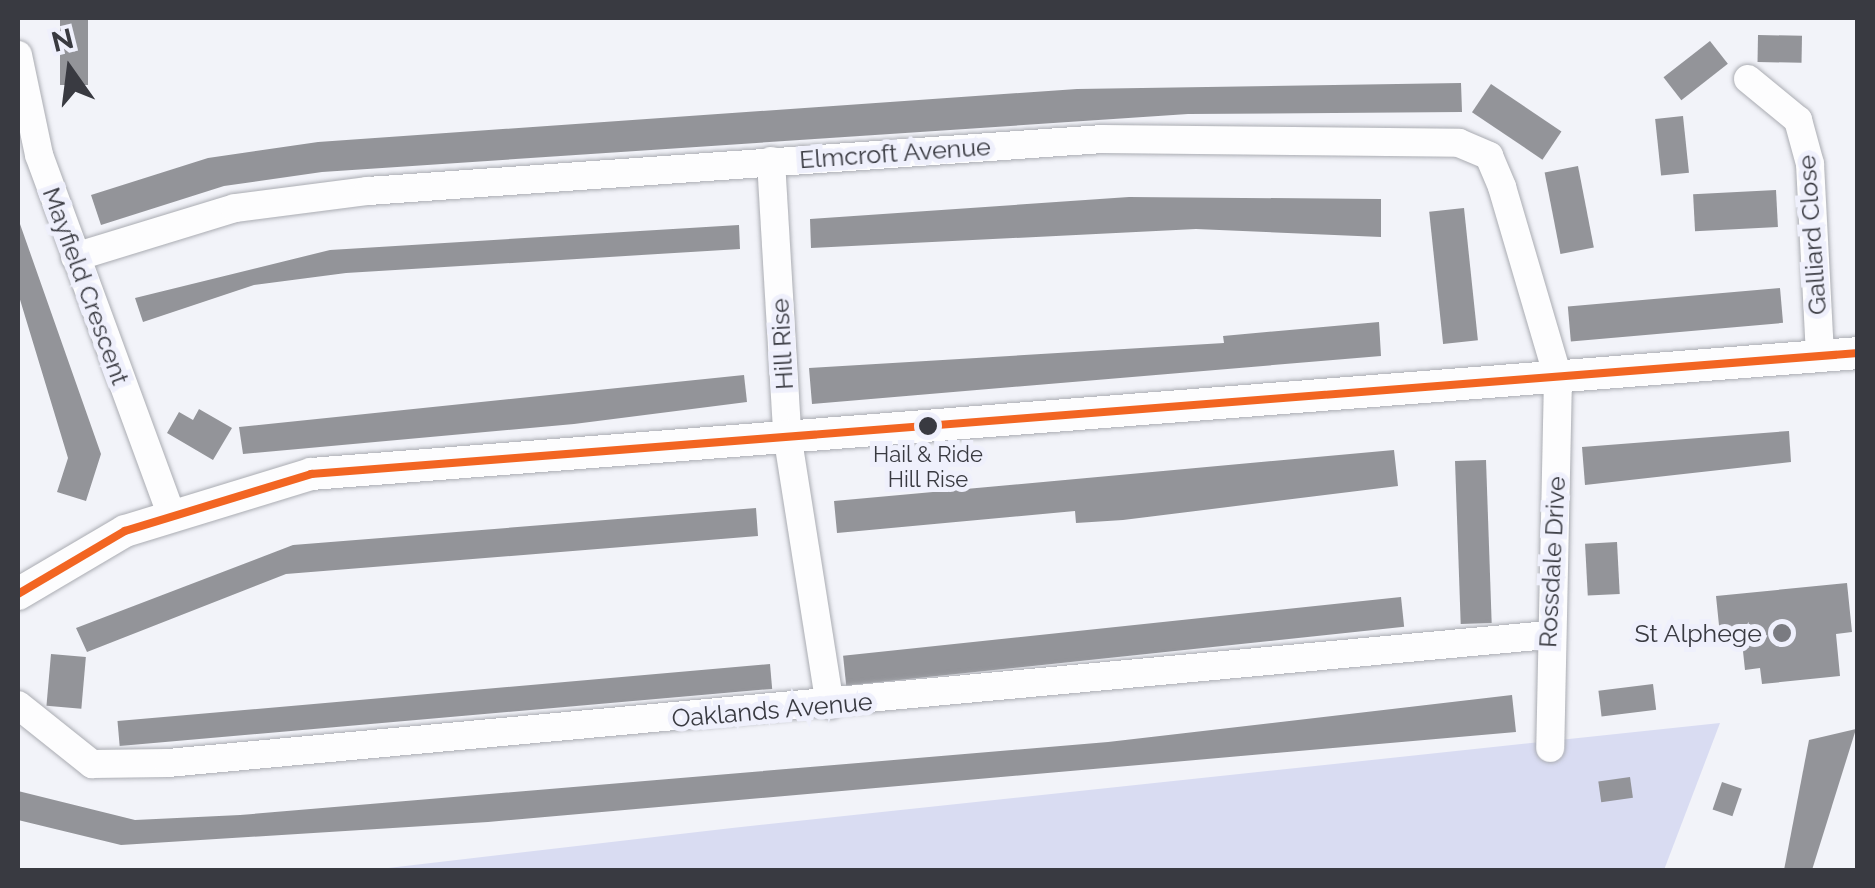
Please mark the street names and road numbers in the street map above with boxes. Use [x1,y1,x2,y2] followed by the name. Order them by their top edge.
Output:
[798,131,992,175] street label: Elmcroft Avenue
[1791,154,1833,316] street label: Galliard Close
[36,183,136,389] street label: Mayfield Crescent
[765,297,799,391] street label: Hill Rise
[1533,476,1571,648] street label: Rossdale Drive
[670,686,874,734] street label: Oaklands Avenue

